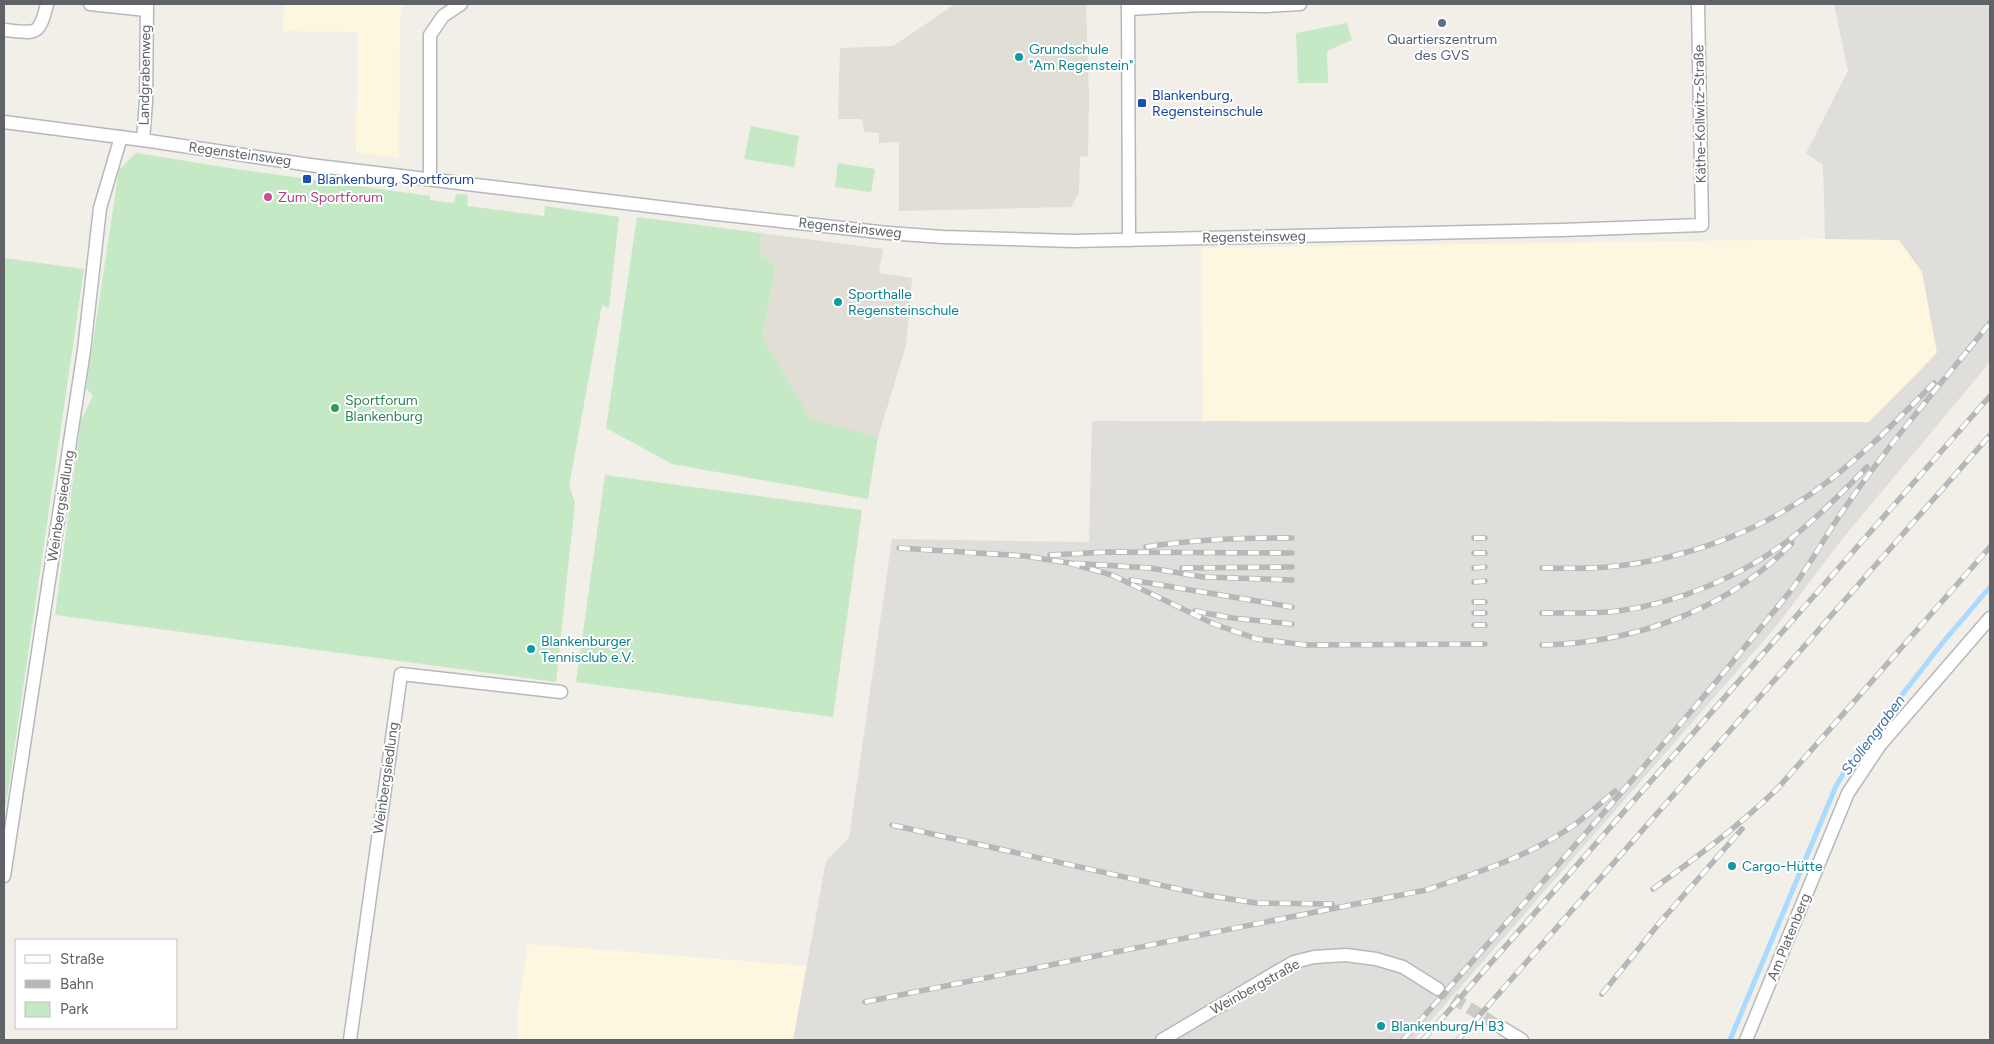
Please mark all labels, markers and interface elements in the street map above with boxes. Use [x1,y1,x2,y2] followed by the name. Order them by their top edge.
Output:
[1436,17,1448,29] marker: Quartierszentrum des GVS
[136,24,154,126] street label: Landgrabenweg
[1387,31,1497,64] place label: Quartierszentrum des GVS
[1029,41,1133,74] place label: Grundschule "Am Regenstein"
[1690,44,1710,183] street label: Käthe-Kollwitz-Straße
[1013,51,1025,63] marker: Grundschule "Am Regenstein"
[1152,87,1263,120] place label: Blankenburg, Regensteinschule
[1136,97,1148,109] marker: Blankenburg, Regensteinschule
[187,138,293,170] street label: Regensteinsweg
[317,171,474,188] place label: Blankenburg, Sportforum
[301,173,313,185] marker: Blankenburg, Sportforum
[278,189,383,206] place label: Zum Sportforum
[262,191,274,203] marker: Zum Sportforum
[798,214,902,242] street label: Regensteinsweg
[1202,228,1306,246] street label: Regensteinsweg
[848,286,959,319] place label: Sporthalle Regensteinschule
[832,296,844,308] marker: Sporthalle Regensteinschule
[345,392,423,425] place label: Sportforum Blankenburg
[329,402,341,414] marker: Sportforum Blankenburg
[44,449,78,563] street label: Weinbergsiedlung
[541,633,634,666] place label: Blankenburger Tennisclub e.V.
[525,643,537,655] marker: Blankenburger Tennisclub e.V.
[1837,692,1909,778] water label: Stollengraben
[370,721,402,835] street label: Weinbergsiedlung
[1742,858,1823,875] place label: Cargo-Hütte
[1726,860,1738,872] marker: Cargo-Hütte
[1764,891,1814,983] street label: Am Platenberg
[15,939,178,1029] legend
[60,950,104,968] text: Straße
[1207,955,1303,1019] street label: Weinbergstraße
[60,975,94,993] text: Bahn
[60,1000,89,1018] text: Park
[1391,1018,1504,1035] place label: Blankenburg/H B3
[1375,1020,1387,1032] marker: Blankenburg/H B3

